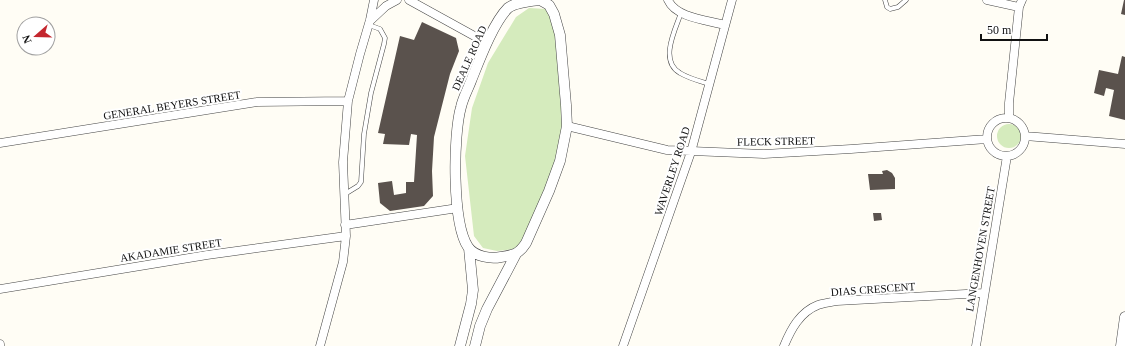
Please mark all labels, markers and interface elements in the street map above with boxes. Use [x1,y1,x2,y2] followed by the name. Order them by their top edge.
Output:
[16,16,56,56] north arrow
[981,16,1047,42] scale bar
[987,23,1012,37] text: 50 m
[449,24,489,92] street label: DEALE ROAD
[20,34,34,45] text: N
[102,88,242,122] street label: GENERAL BEYERS STREET
[652,125,692,217] street label: WAVERLEY ROAD
[737,134,815,148] street label: FLECK STREET
[963,185,997,312] street label: LANGENHOVEN STREET
[119,236,223,264] street label: AKADAMIE STREET
[830,280,916,298] street label: DIAS CRESCENT

